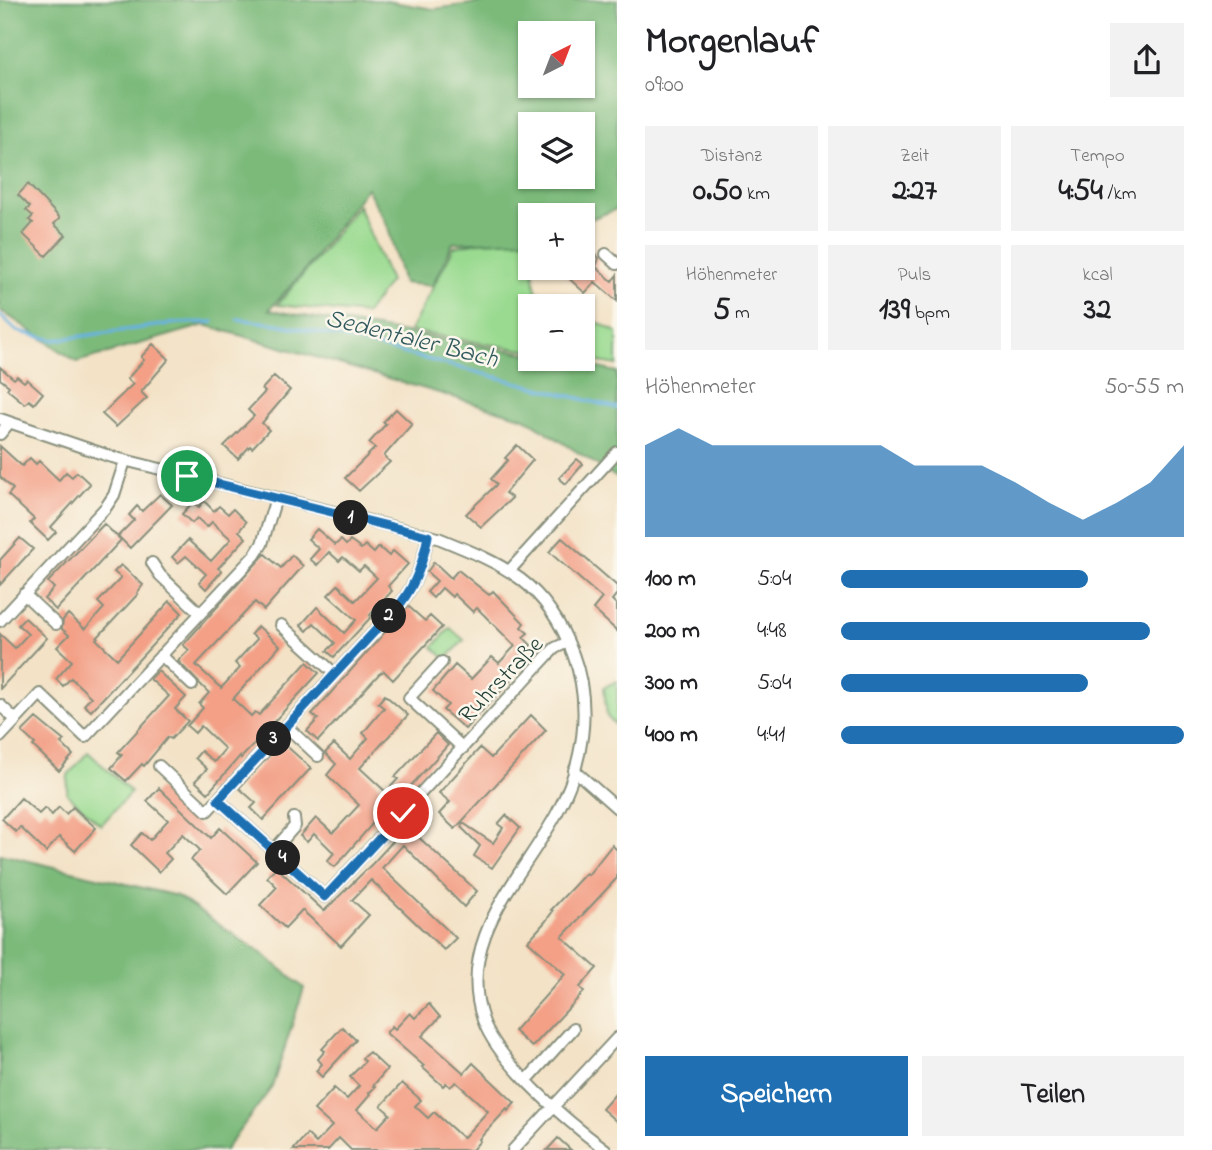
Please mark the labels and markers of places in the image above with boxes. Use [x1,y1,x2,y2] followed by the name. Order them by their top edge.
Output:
[157,446,217,506] pin
[334,500,368,536] pin: 1
[372,598,406,634] pin: 2
[256,722,292,756] pin: 3
[373,783,433,843] pin
[266,840,300,876] pin: 4

